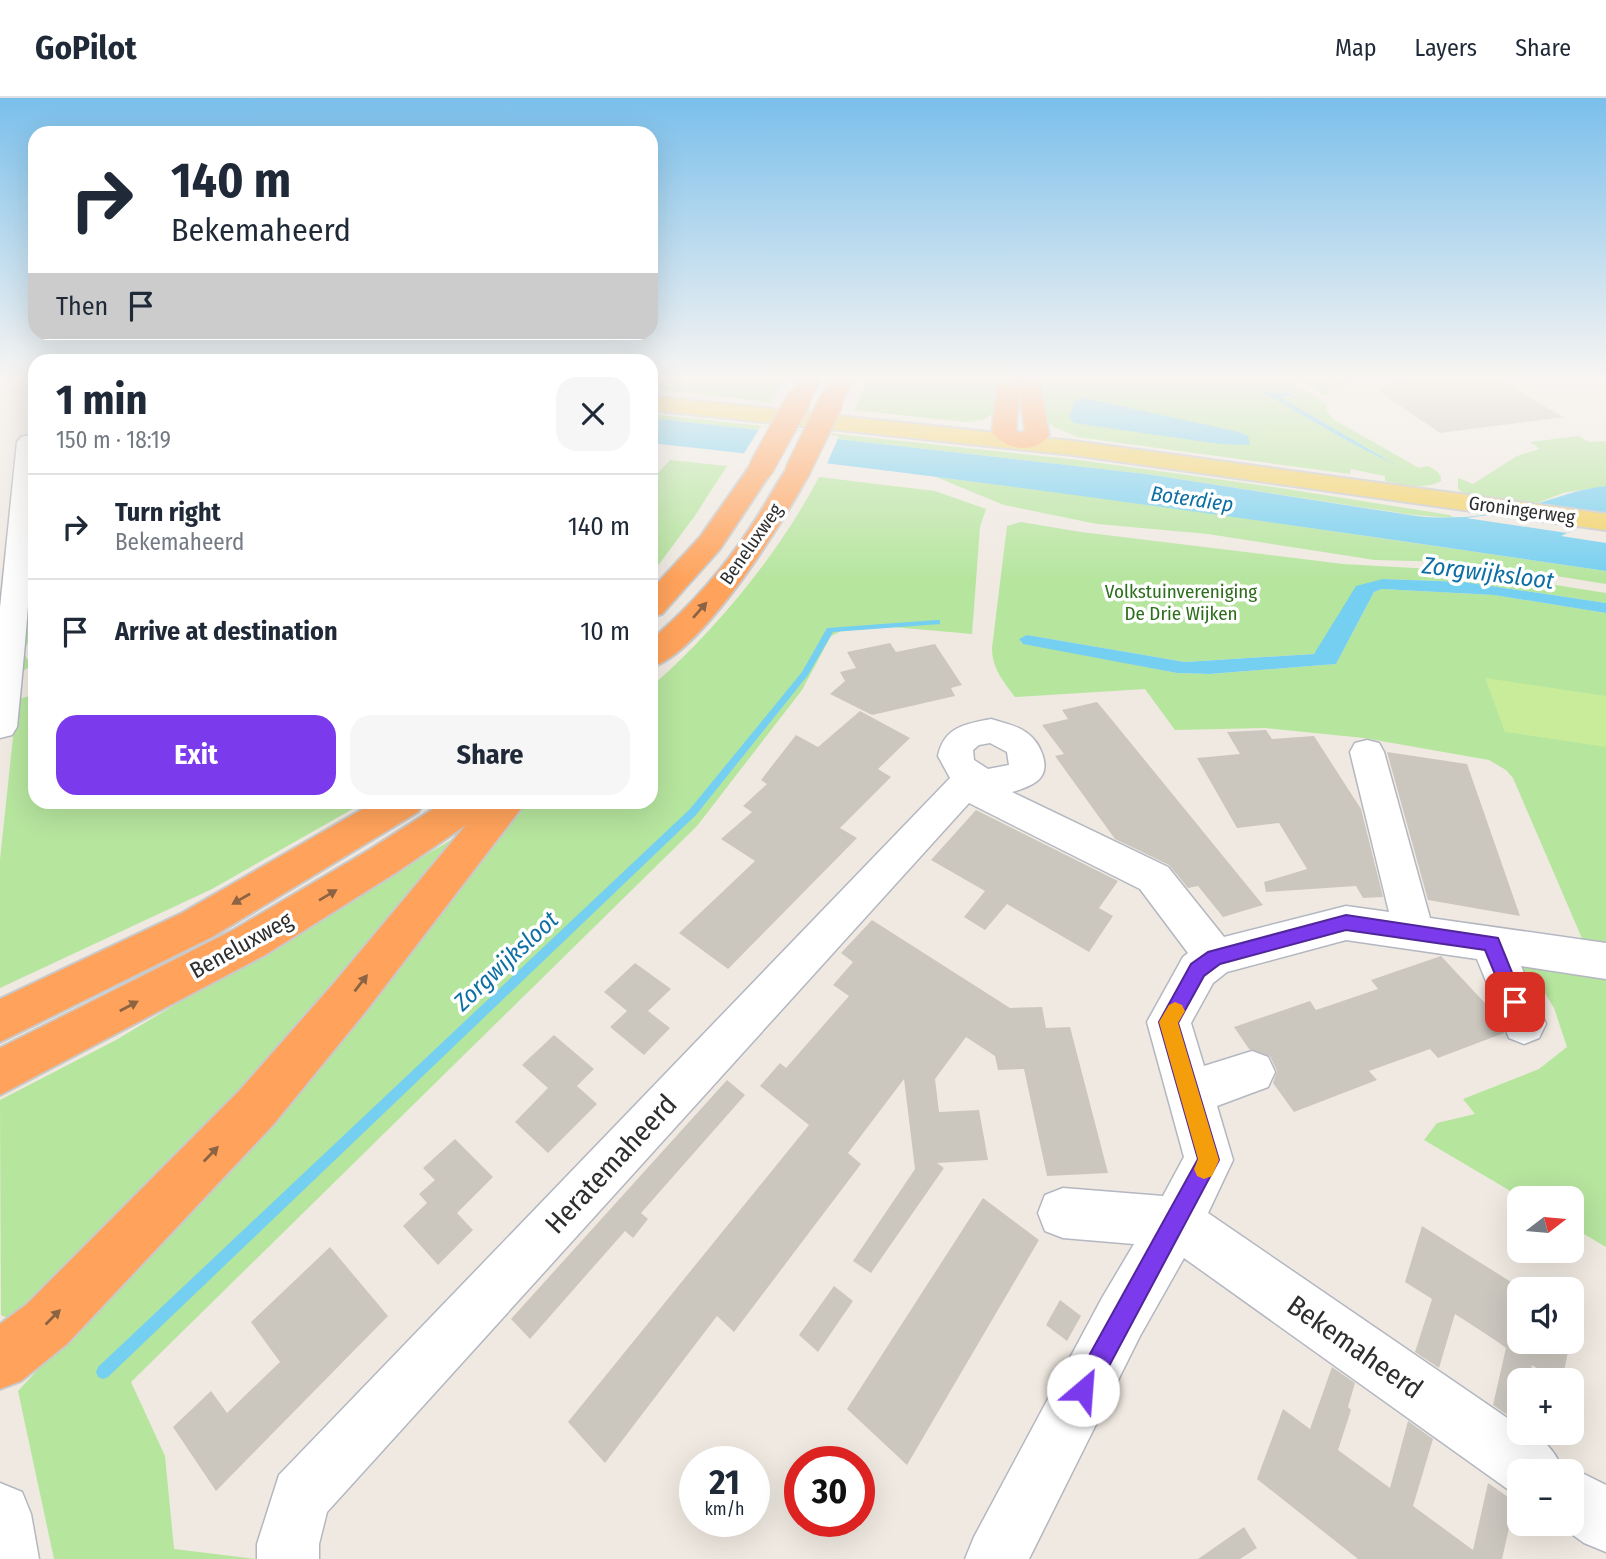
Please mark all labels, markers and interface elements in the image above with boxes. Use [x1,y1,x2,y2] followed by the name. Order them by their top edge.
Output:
[35,28,137,68] text: GoPilot
[1335,34,1377,62] text: Map
[1415,34,1477,62] text: Layers
[1515,34,1571,62] text: Share
[171,151,291,210] text: 140 m
[56,154,147,245] icon: right
[171,211,351,249] text: Bekemaheerd
[122,287,160,325] icon: arrive
[56,291,108,322] text: Then
[56,375,147,425] text: 1 min
[556,377,630,451] button: close
[56,426,171,454] text: 150 m · 18:19
[1149,480,1235,518] water label: Boterdiep
[1467,491,1577,529] street label: Groningerweg
[115,497,221,528] text: Turn right
[715,499,787,589] street label: Beneluxweg
[56,508,94,546] icon: right
[568,511,630,542] text: 140 m
[115,528,244,556] text: Bekemaheerd
[1420,551,1556,595] water label: Zorgwijksloot
[1105,580,1257,625] park label: Volkstuinvereniging De Drie Wijken
[692,602,707,619] one-way arrow
[56,613,94,651] icon: arrive
[115,616,338,647] text: Arrive at destination
[580,616,630,647] text: 10 m
[56,715,336,795] button: Exit
[350,715,630,795] button: Share
[318,889,337,901] one-way arrow
[232,893,251,905] one-way arrow
[185,905,297,985] street label: Beneluxweg
[447,906,564,1017] water label: Zorgwijksloot
[1485,972,1545,1032] pin
[353,974,368,991] one-way arrow
[1496,983,1534,1021] icon: arrive
[119,1000,139,1011] one-way arrow
[538,1088,684,1240] street label: Heratemaheerd
[203,1146,219,1163] one-way arrow
[1507,1186,1584,1264] north arrow
[1507,1186,1584,1536] map controls
[1507,1277,1584,1354] button: sound
[1281,1288,1429,1406] street label: Bekemaheerd
[45,1309,62,1326] one-way arrow
[1046,1353,1120,1427] position arrow
[1507,1368,1584,1445] button: +
[784,1446,875,1537] speed limit sign: 30
[1507,1459,1584,1536] button: −
[709,1461,740,1503] text: 21
[704,1498,745,1520] text: km/h

